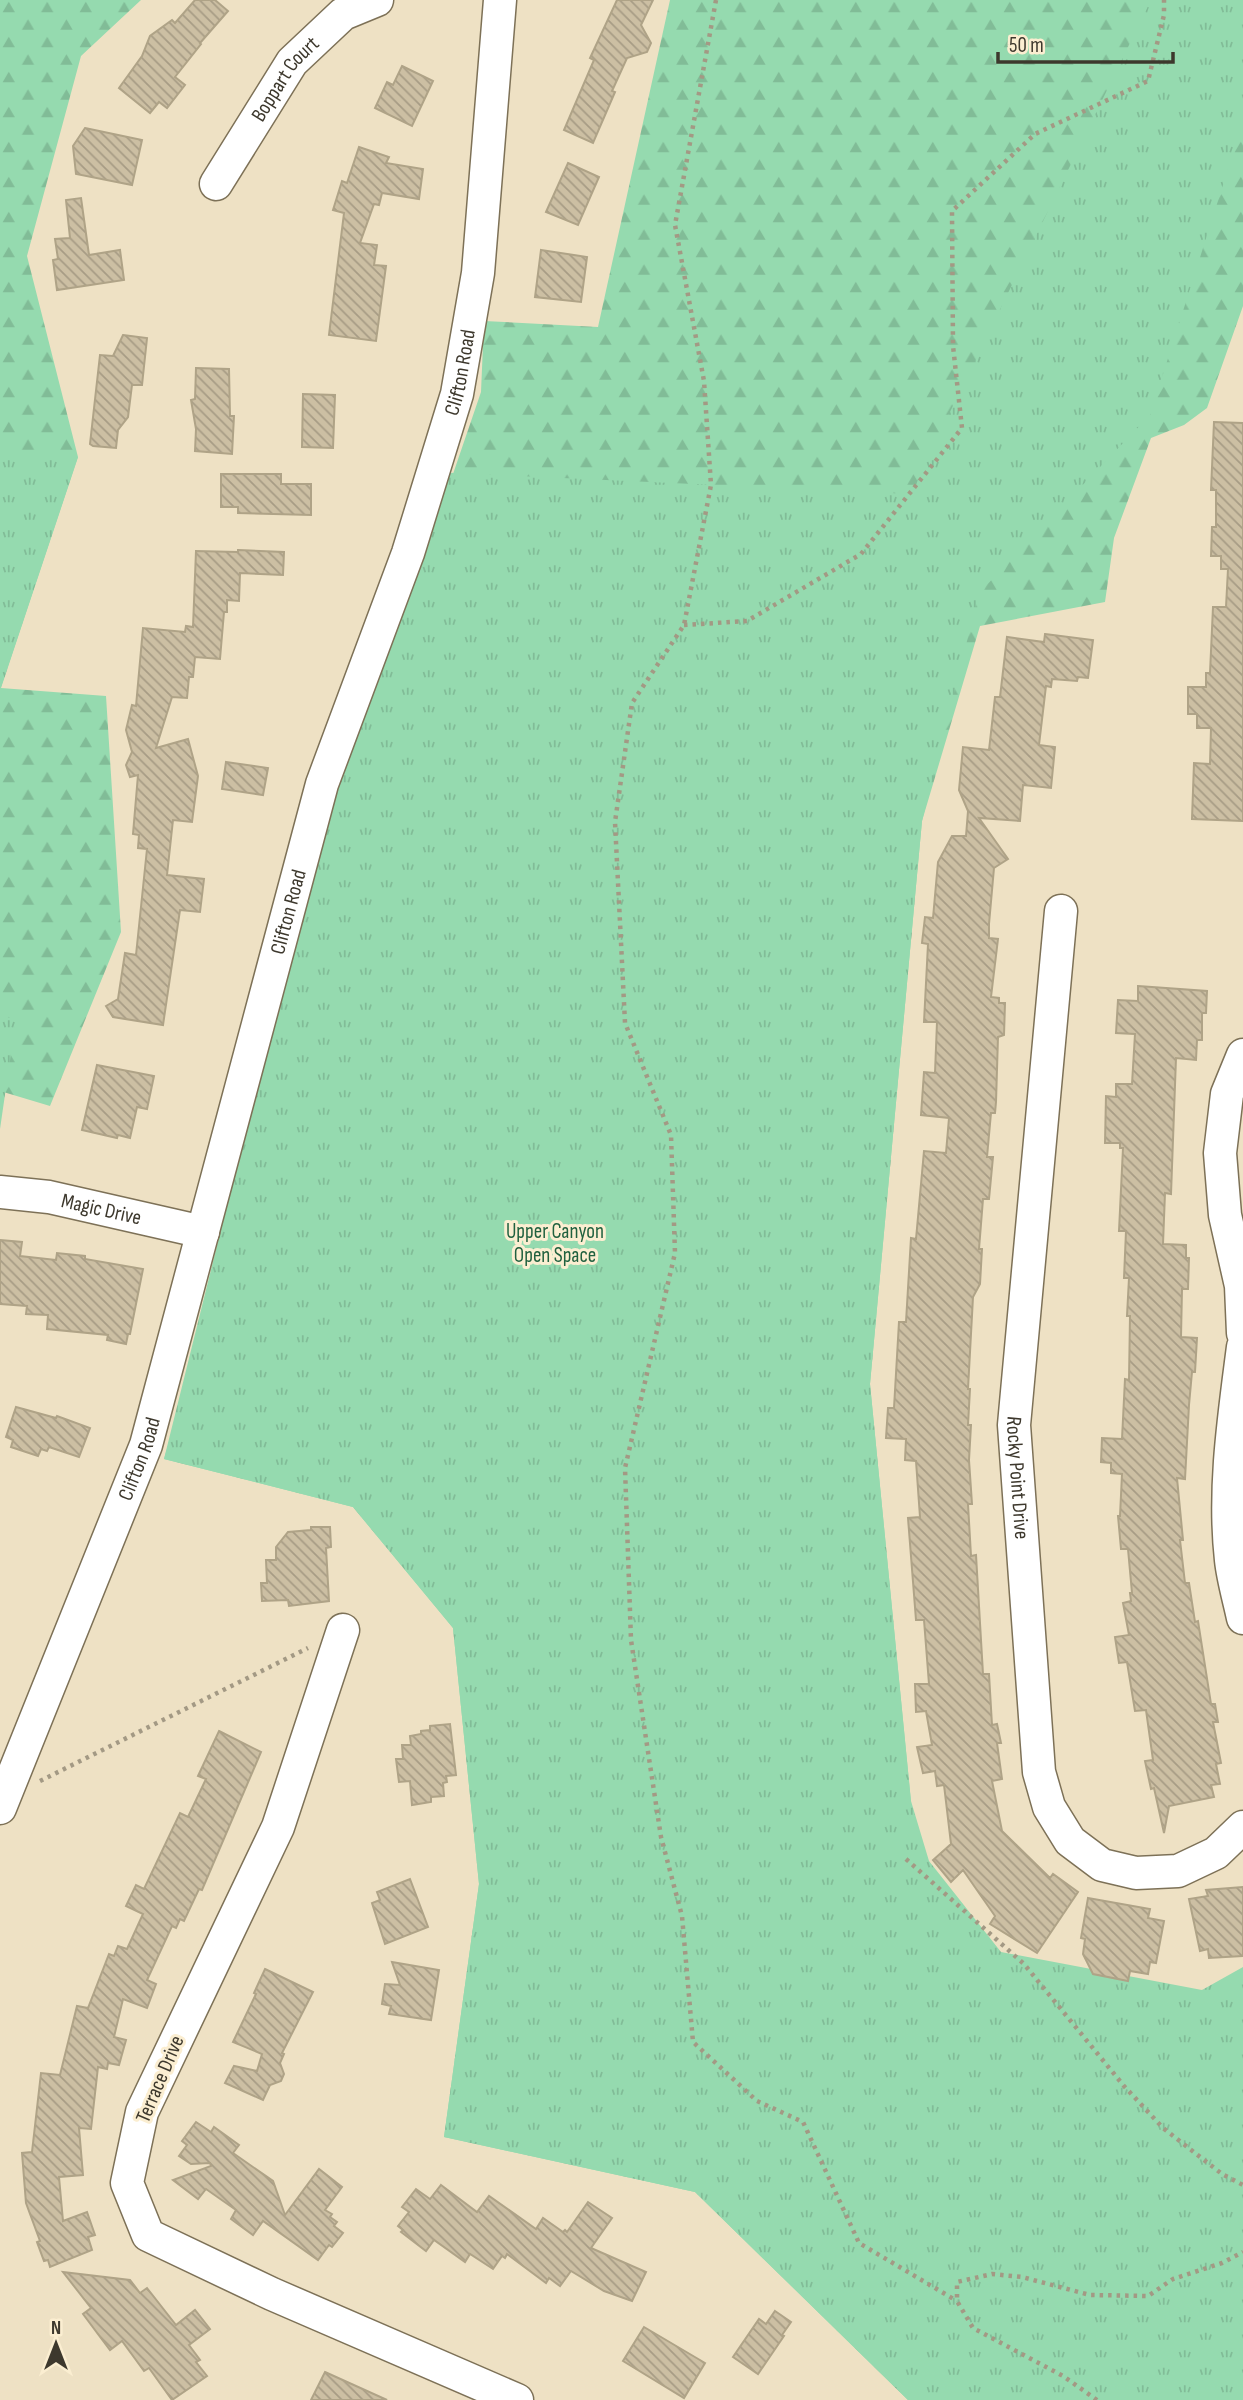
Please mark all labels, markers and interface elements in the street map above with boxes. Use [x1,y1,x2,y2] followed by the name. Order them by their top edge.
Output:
[998,21,1173,65] scale bar
[246,31,324,126] street label: Boppart Court
[1009,33,1044,58] text: 50 m
[439,328,480,418] street label: Clifton Road
[265,867,311,957] street label: Clifton Road
[59,1188,144,1230] street label: Magic Drive
[506,1219,604,1268] park label: Upper Canyon Open Space
[113,1415,165,1504] street label: Clifton Road
[1001,1415,1035,1540] street label: Rocky Point Drive
[130,2032,190,2126] street label: Terrace Drive
[21,2309,91,2379] north arrow
[51,2317,61,2340] text: N

